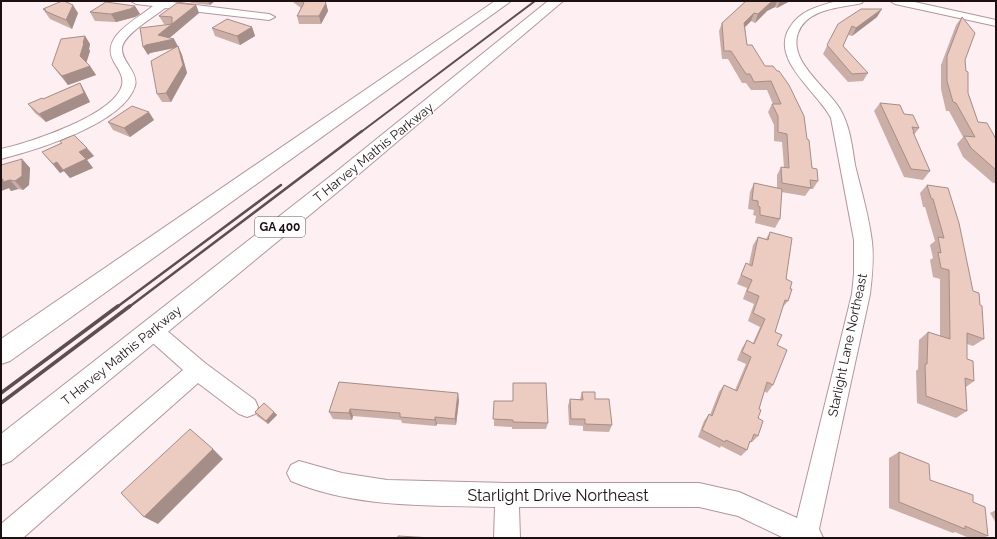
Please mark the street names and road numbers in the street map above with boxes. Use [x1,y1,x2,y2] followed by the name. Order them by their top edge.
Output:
[310,99,436,205] street label: T Harvey Mathis Parkway
[255,217,305,237] road number: GA 400
[825,271,870,418] street label: Starlight Lane Northeast
[58,302,184,408] street label: T Harvey Mathis Parkway
[467,486,649,505] street label: Starlight Drive Northeast

